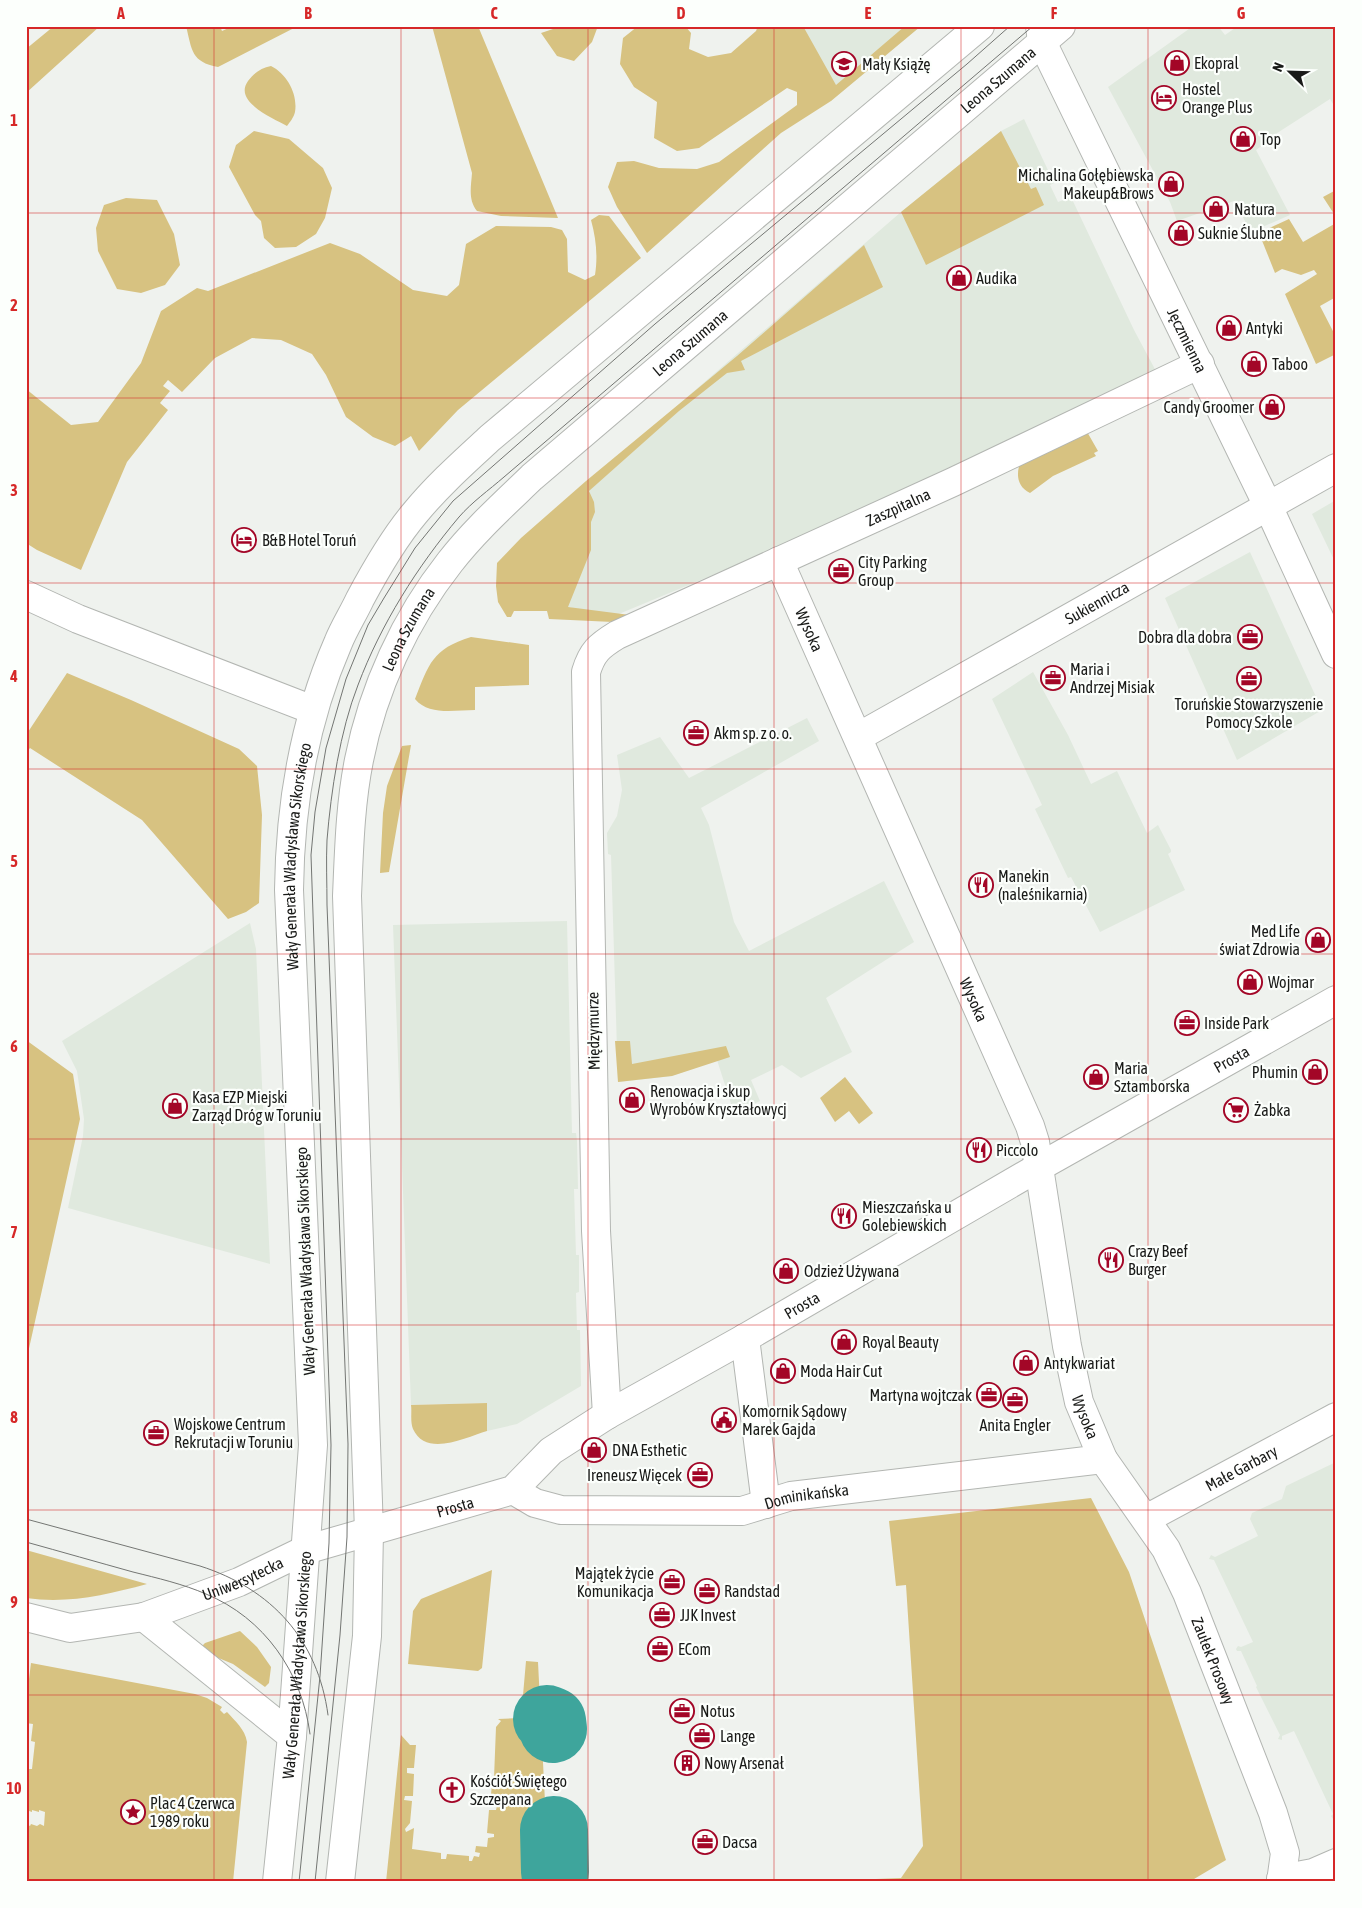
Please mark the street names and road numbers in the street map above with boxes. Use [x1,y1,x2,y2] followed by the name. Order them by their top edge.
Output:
[957,43,1039,117] street label: Leona Szumana
[1164,305,1211,376] street label: Jęczmienna
[649,306,731,379] street label: Leona Szumana
[863,485,933,530] street label: Zaszpitalna
[1062,578,1132,628] street label: Sukiennicza
[378,584,438,674] street label: Leona Szumana
[792,605,827,654] street label: Wysoka
[280,741,314,971] street label: Wały Generała Władysława Sikorskiego
[956,975,991,1024] street label: Wysoka
[583,992,604,1070] street label: Międzymurze
[1210,1042,1252,1076] street label: Prosta
[292,1147,319,1375] street label: Wały Generała Władysława Sikorskiego
[781,1288,823,1322] street label: Prosta
[1069,1394,1102,1442] street label: Wysoka
[1202,1441,1281,1494] street label: Małe Garbary
[762,1480,850,1513] street label: Dominikańska
[434,1493,476,1521] street label: Prosta
[279,1550,315,1780] street label: Wały Generała Władysława Sikorskiego
[200,1553,286,1604] street label: Uniwersytecka
[1188,1615,1239,1708] street label: Zaułek Prosowy

